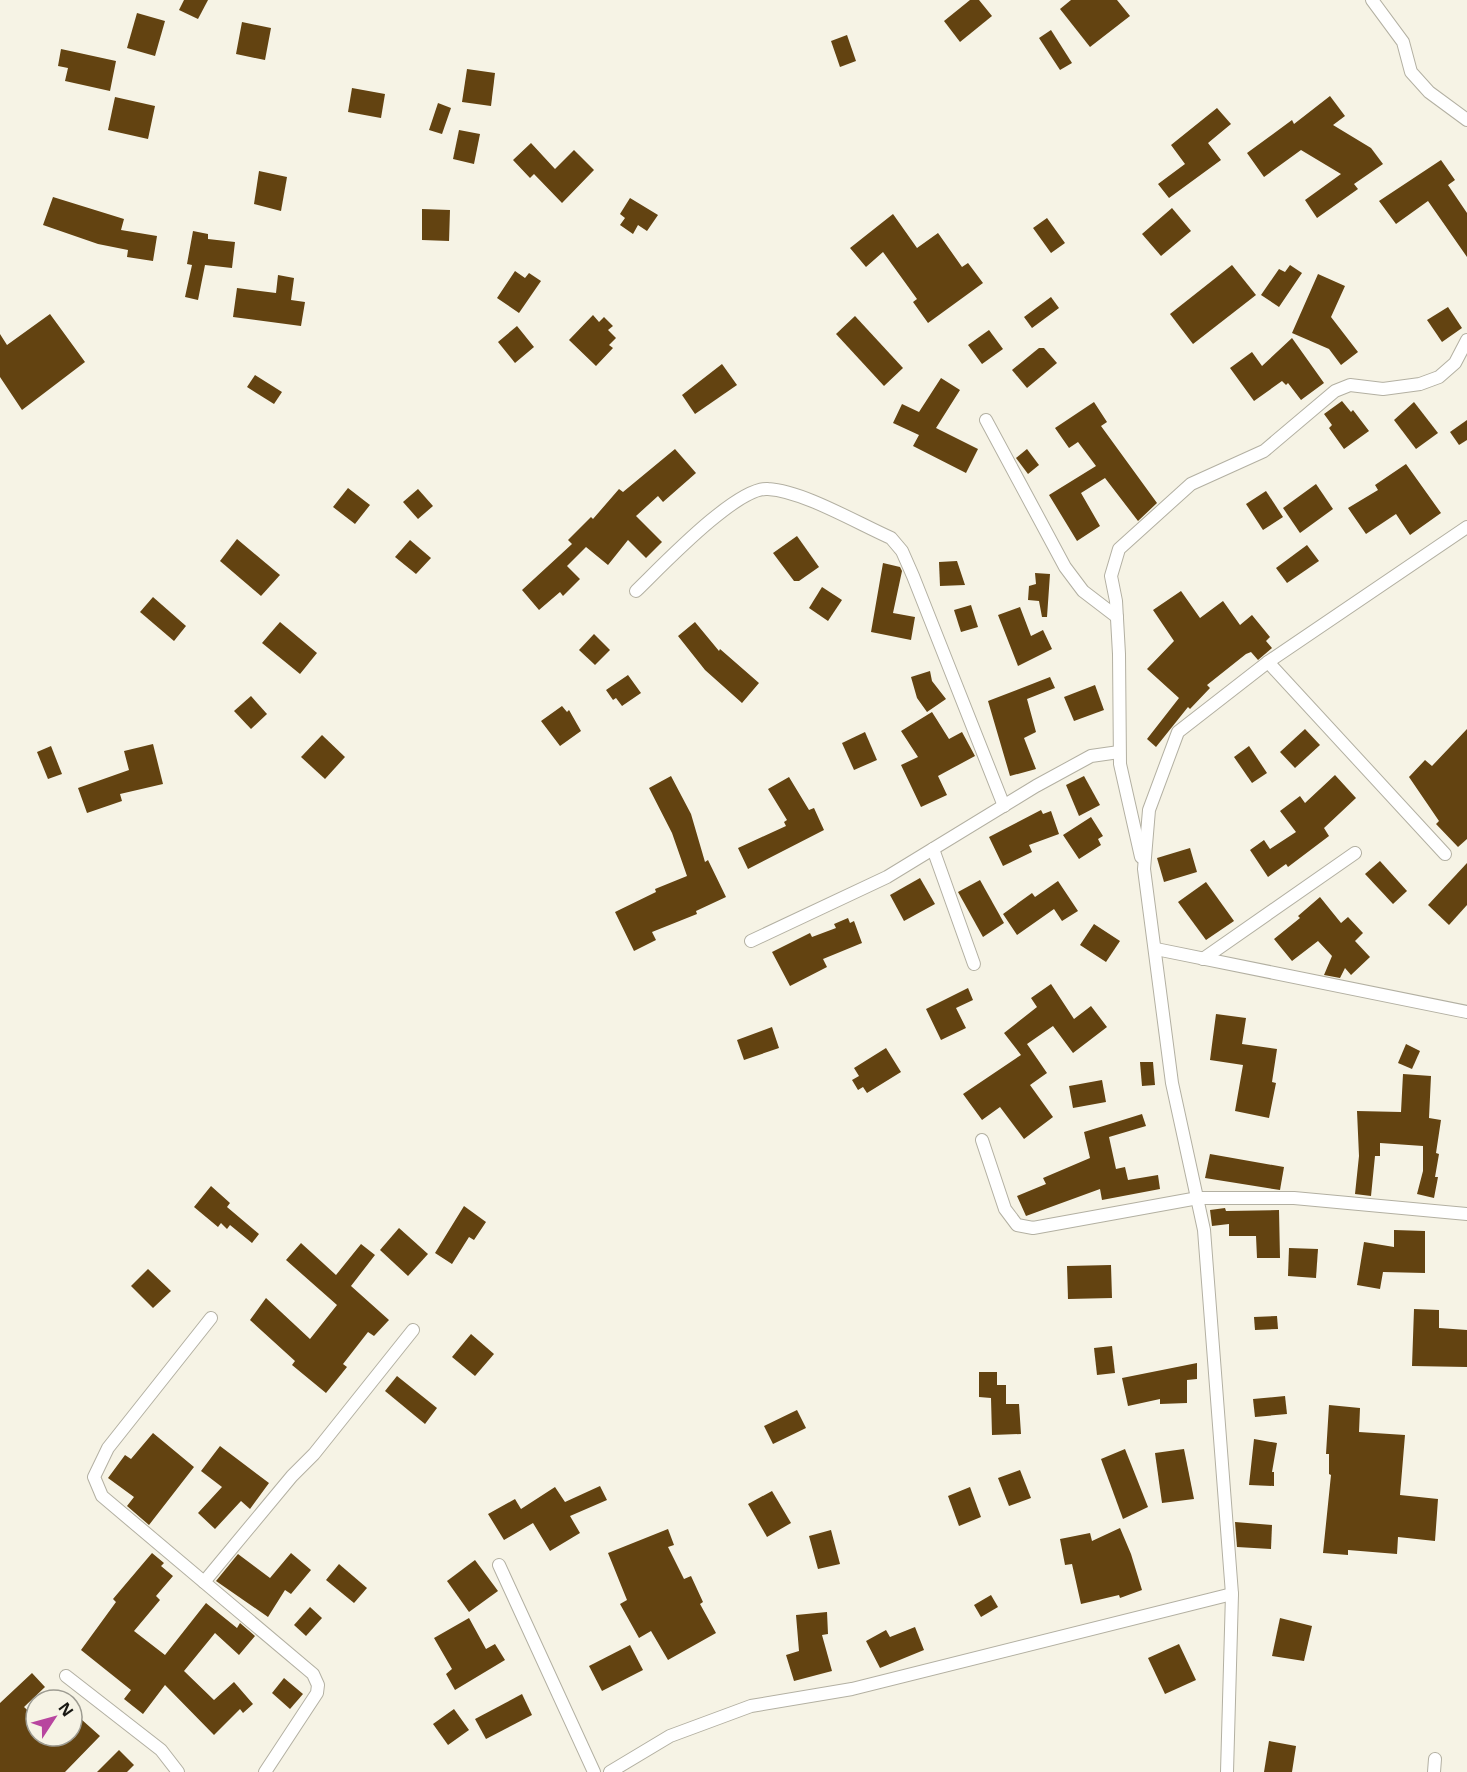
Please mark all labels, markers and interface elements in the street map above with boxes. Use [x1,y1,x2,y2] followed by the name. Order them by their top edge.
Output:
[24,1688,84,1748] north arrow
[53,1697,79,1721] text: N

